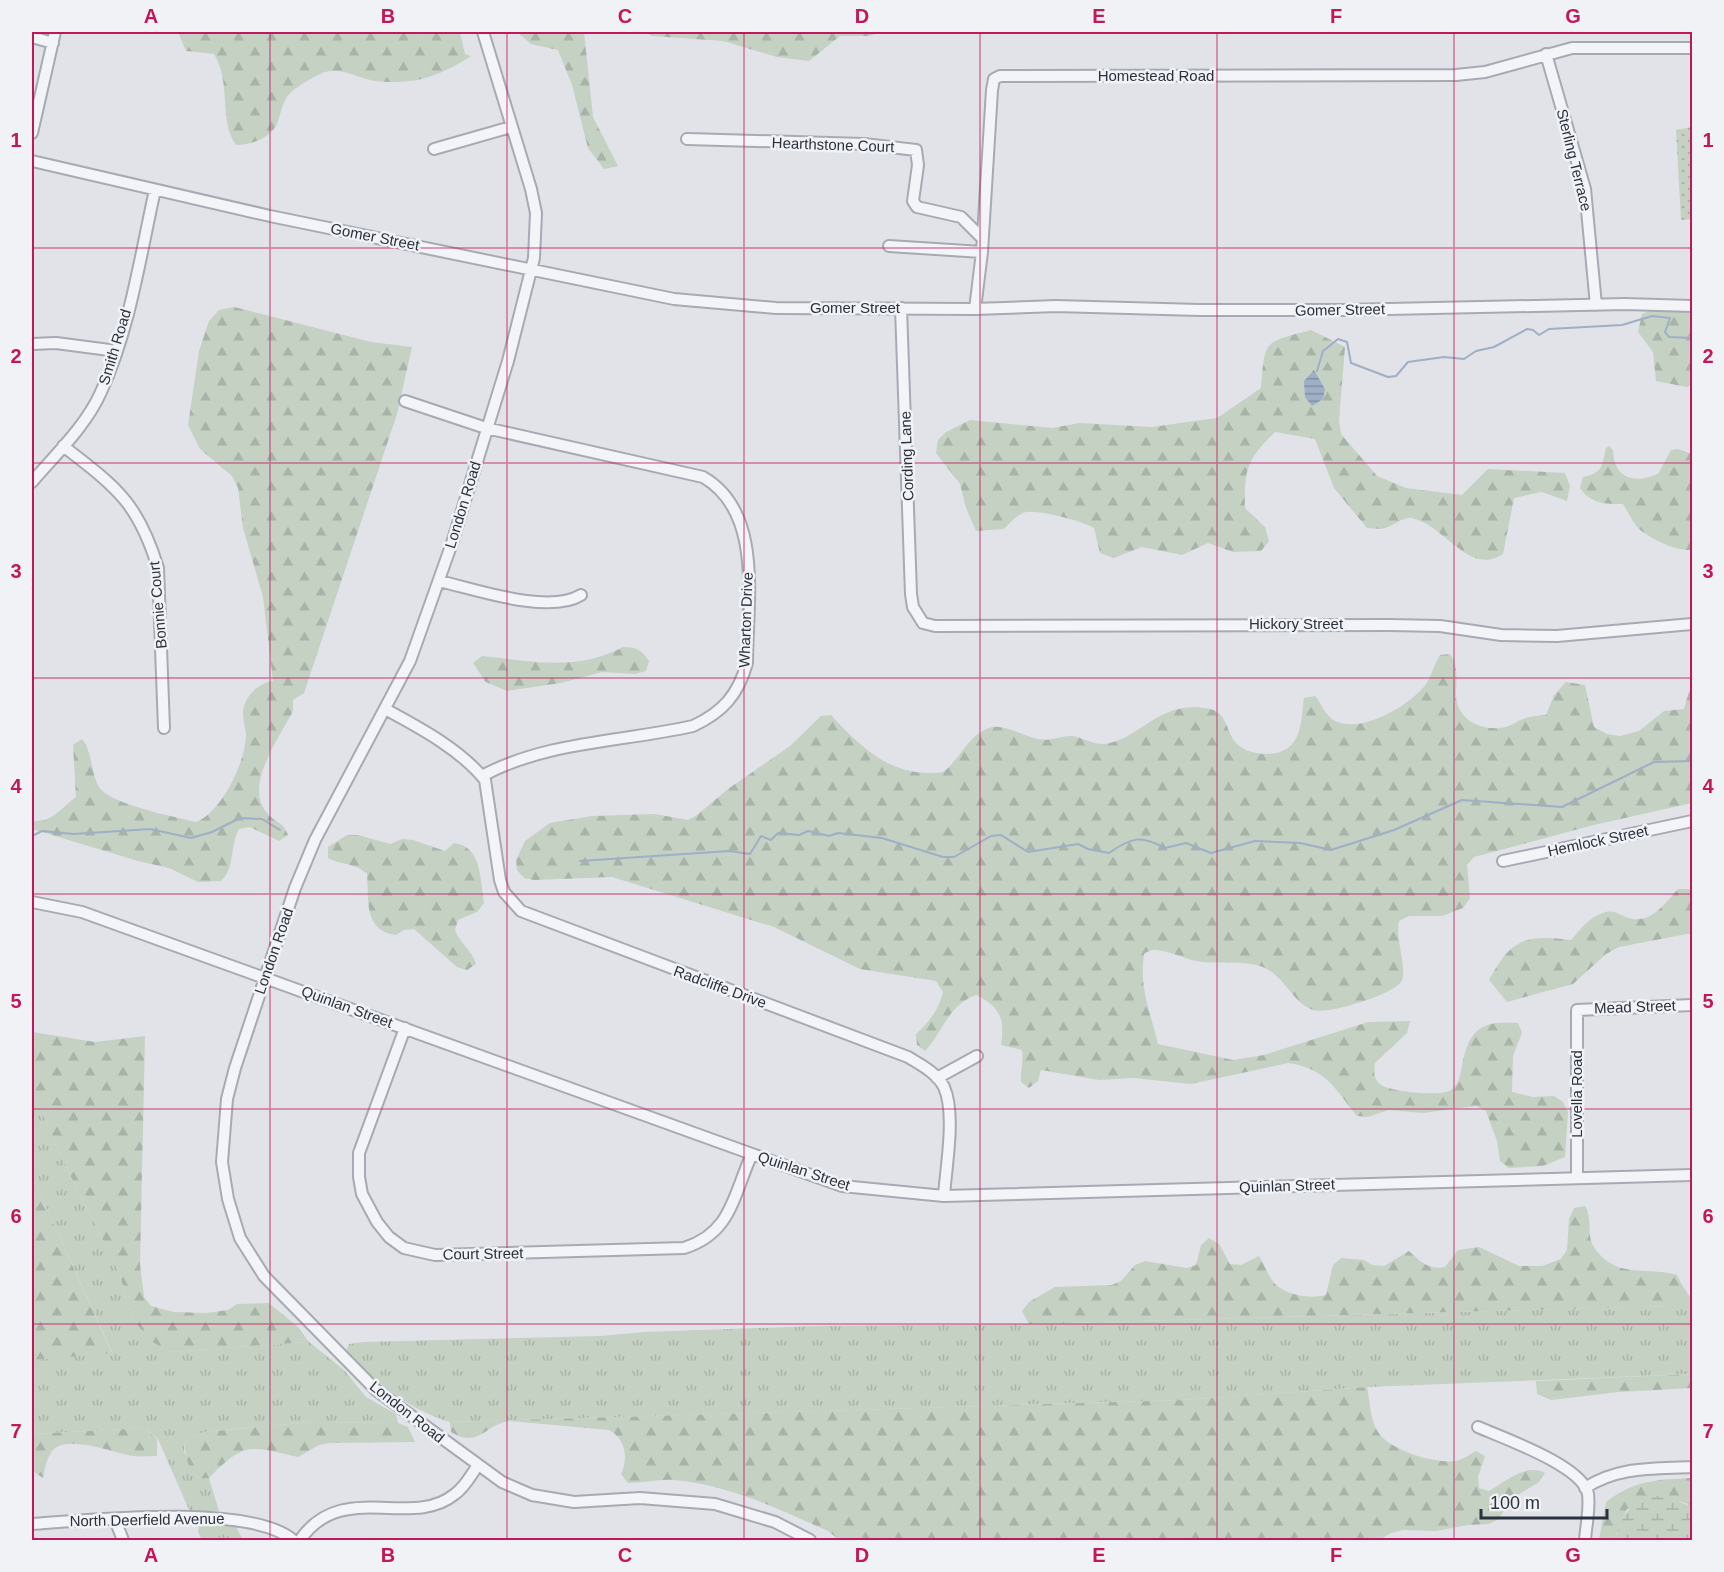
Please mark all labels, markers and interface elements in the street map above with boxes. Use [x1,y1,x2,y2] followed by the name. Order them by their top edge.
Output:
[144,5,158,27] text: A
[381,5,395,27] text: B
[618,5,632,27] text: C
[855,5,869,27] text: D
[1092,5,1106,27] text: E
[1330,5,1342,27] text: F
[1565,5,1581,27] text: G
[1098,67,1214,84] street label: Homestead Road
[1554,107,1595,213] street label: Sterling Terrace
[10,129,22,151] text: 1
[1702,129,1714,151] text: 1
[771,134,895,155] street label: Hearthstone Court
[329,220,422,254] street label: Gomer Street
[810,299,901,316] street label: Gomer Street
[1295,300,1386,319] street label: Gomer Street
[95,307,134,387] street label: Smith Road
[10,345,22,367] text: 2
[1702,345,1714,367] text: 2
[896,411,917,501] street label: Cording Lane
[441,459,484,550] street label: London Road
[10,560,22,582] text: 3
[145,560,170,649] street label: Bonnie Court
[1702,560,1714,582] text: 3
[735,572,756,668] street label: Wharton Drive
[1249,615,1344,632] street label: Hickory Street
[10,775,22,797] text: 4
[1702,775,1714,797] text: 4
[1546,821,1651,859] street label: Hemlock Street
[251,905,296,996] street label: London Road
[672,962,769,1011] street label: Radcliffe Drive
[299,982,396,1031] street label: Quinlan Street
[10,990,22,1012] text: 5
[1702,990,1714,1012] text: 5
[1594,997,1677,1016] street label: Mead Street
[1568,1050,1585,1138] street label: Lovella Road
[756,1148,853,1194] street label: Quinlan Street
[1239,1175,1336,1196] street label: Quinlan Street
[10,1205,22,1227] text: 6
[1702,1205,1714,1227] text: 6
[442,1244,524,1263] street label: Court Street
[367,1377,448,1446] street label: London Road
[10,1420,22,1442] text: 7
[1702,1420,1714,1442] text: 7
[1481,1482,1607,1520] scale bar
[1490,1493,1540,1513] text: 100 m
[69,1510,225,1529] street label: North Deerfield Avenue
[144,1544,158,1566] text: A
[381,1544,395,1566] text: B
[618,1544,632,1566] text: C
[855,1544,869,1566] text: D
[1092,1544,1106,1566] text: E
[1330,1544,1342,1566] text: F
[1565,1544,1581,1566] text: G

